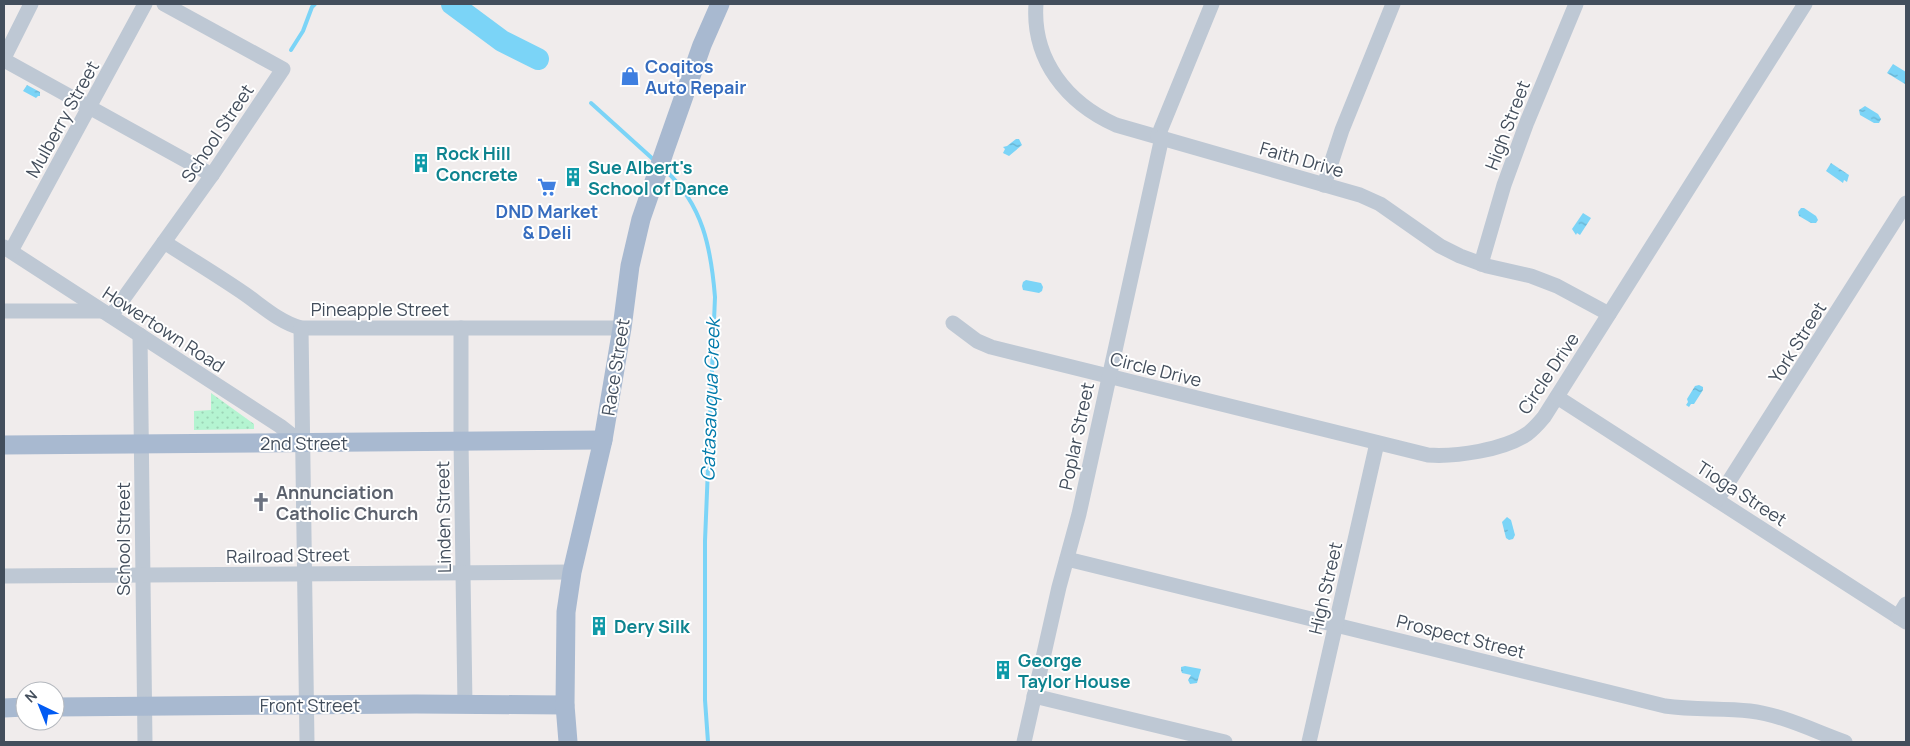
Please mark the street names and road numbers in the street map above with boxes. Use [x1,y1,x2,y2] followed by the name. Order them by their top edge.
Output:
[20,56,104,182] street label: Mulberry Street
[1479,77,1535,173] street label: High Street
[175,79,259,187] street label: School Street
[1257,136,1347,182] street label: Faith Drive
[98,281,230,377] street label: Howertown Road
[311,297,449,321] street label: Pineapple Street
[1763,297,1831,387] street label: York Street
[595,317,635,417] street label: Race Street
[1512,328,1584,418] street label: Circle Drive
[1108,346,1204,392] street label: Circle Drive
[1053,380,1099,492] street label: Poplar Street
[260,431,348,455] street label: 2nd Street
[1692,455,1792,531] street label: Tioga Street
[430,461,456,573] street label: Linden Street
[111,482,135,596] street label: School Street
[1303,539,1347,637] street label: High Street
[226,542,350,568] street label: Railroad Street
[1394,608,1528,664] street label: Prospect Street
[260,693,360,717] street label: Front Street

